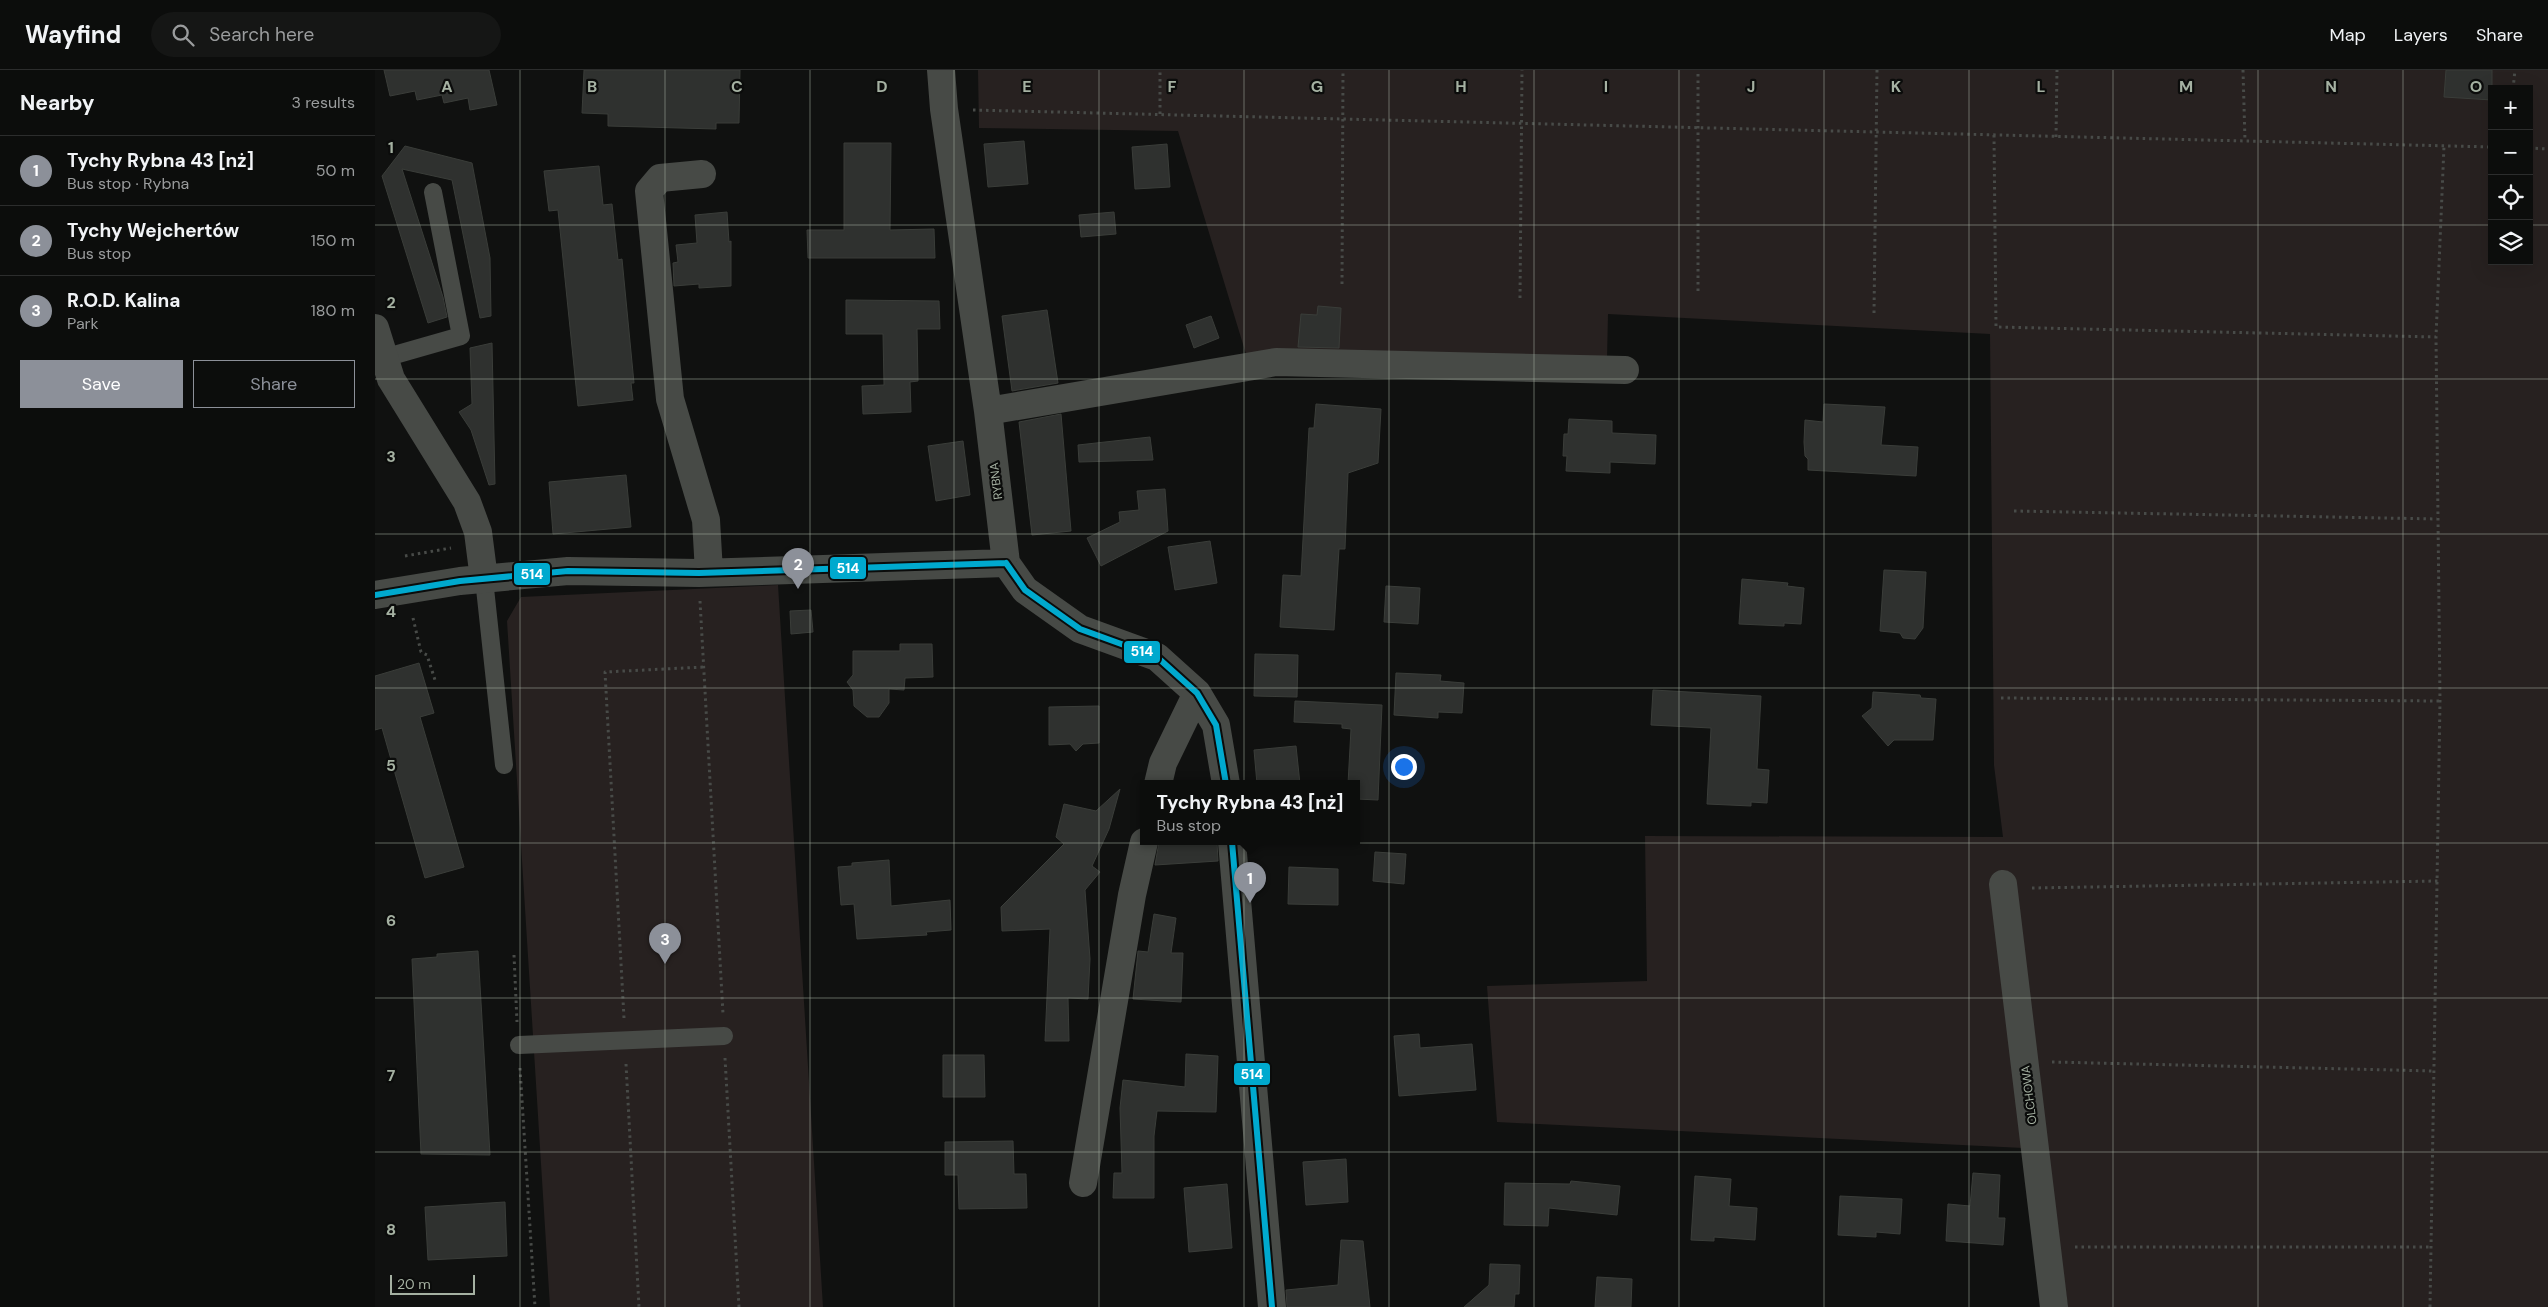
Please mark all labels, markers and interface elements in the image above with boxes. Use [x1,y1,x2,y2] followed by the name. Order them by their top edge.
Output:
[151,12,501,57] search box
[25,19,121,50] text: Wayfind
[169,21,197,49] icon: search
[209,22,314,47] text: Search here
[2330,23,2366,47] text: Map
[2394,23,2448,47] text: Layers
[2476,23,2523,47] text: Share
[441,76,453,97] text: A
[587,76,597,97] text: B
[731,76,743,97] text: C
[876,76,888,97] text: D
[1022,76,1032,97] text: E
[1168,76,1177,97] text: F
[1311,76,1323,97] text: G
[1455,76,1467,97] text: H
[1604,76,1608,97] text: I
[1747,76,1755,97] text: J
[1891,76,1902,97] text: K
[2037,76,2046,97] text: L
[2179,76,2193,97] text: M
[2325,76,2337,97] text: N
[2470,76,2482,97] text: O
[2488,85,2533,265] map controls
[2488,85,2533,130] button: +
[20,89,94,117] text: Nearby
[292,92,355,113] text: 3 results
[2488,130,2533,175] button: −
[388,137,394,158] text: 1
[67,148,254,173] text: Tychy Rybna 43 [nż]
[33,160,39,181] text: 1
[316,160,355,181] text: 50 m
[67,173,189,194] text: Bus stop · Rybna
[2488,175,2533,220] button: locate
[67,218,239,243] text: Tychy Wejchertów
[2488,220,2533,265] button: layers
[31,230,41,251] text: 2
[311,230,355,251] text: 150 m
[67,243,131,264] text: Bus stop
[67,288,180,313] text: R.O.D. Kalina
[386,292,396,313] text: 2
[31,300,41,321] text: 3
[311,300,355,321] text: 180 m
[67,313,99,334] text: Park
[20,360,183,408] button: Save
[193,360,355,408] button: Share
[386,446,396,467] text: 3
[986,462,1006,500] street label: RYBNA
[782,548,814,589] pin: 2
[829,556,867,580] line badge: 514
[837,559,859,577] text: 514
[513,562,551,586] line badge: 514
[521,565,543,583] text: 514
[386,601,396,622] text: 4
[1123,640,1161,664] line badge: 514
[1131,642,1153,660] text: 514
[1391,754,1417,780] your location
[386,755,396,776] text: 5
[1140,780,1360,845] popup
[1157,790,1343,815] text: Tychy Rybna 43 [nż]
[1157,815,1221,836] text: Bus stop
[1234,862,1266,903] pin: 1
[386,910,396,931] text: 6
[649,923,681,964] pin: 3
[1233,1062,1271,1086] line badge: 514
[387,1065,396,1086] text: 7
[1241,1065,1263,1083] text: 514
[2017,1065,2041,1125] street label: OLCHOWA
[386,1219,396,1240] text: 8
[390,1272,475,1295] scale bar
[397,1275,431,1293] text: 20 m

